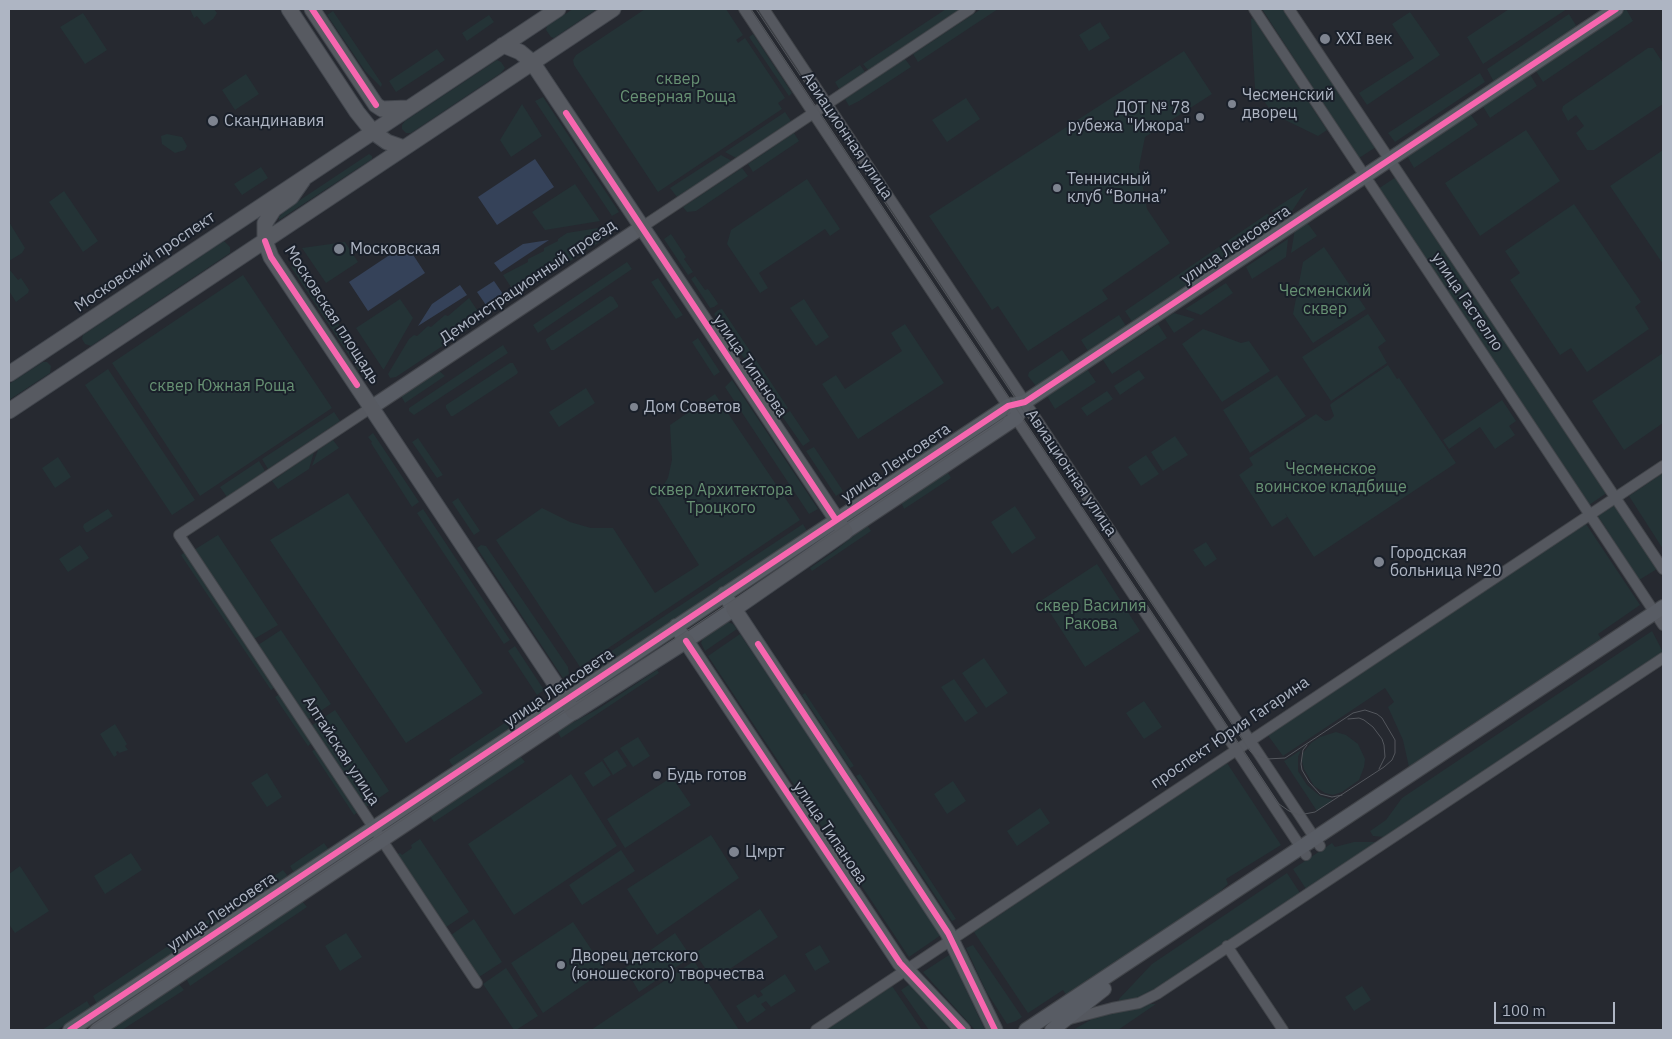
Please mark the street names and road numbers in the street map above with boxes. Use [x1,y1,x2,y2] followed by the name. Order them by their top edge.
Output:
[797,69,897,203] street label: Авиационная улица
[1178,201,1294,289] street label: улица Ленсовета
[71,208,219,316] street label: Московский проспект
[436,216,620,348] street label: Демонстрационный проезд
[280,242,384,388] street label: Московская площадь
[1427,249,1507,355] street label: улица Гастелло
[709,311,791,421] street label: улица Типанова
[1021,406,1121,540] street label: Авиационная улица
[838,419,954,507] street label: улица Ленсовета
[501,644,617,732] street label: улица Ленсовета
[1147,673,1313,793] street label: проспект Юрия Гагарина
[298,693,384,809] street label: Алтайская улица
[789,778,871,888] street label: улица Типанова
[164,868,280,956] street label: улица Ленсовета

